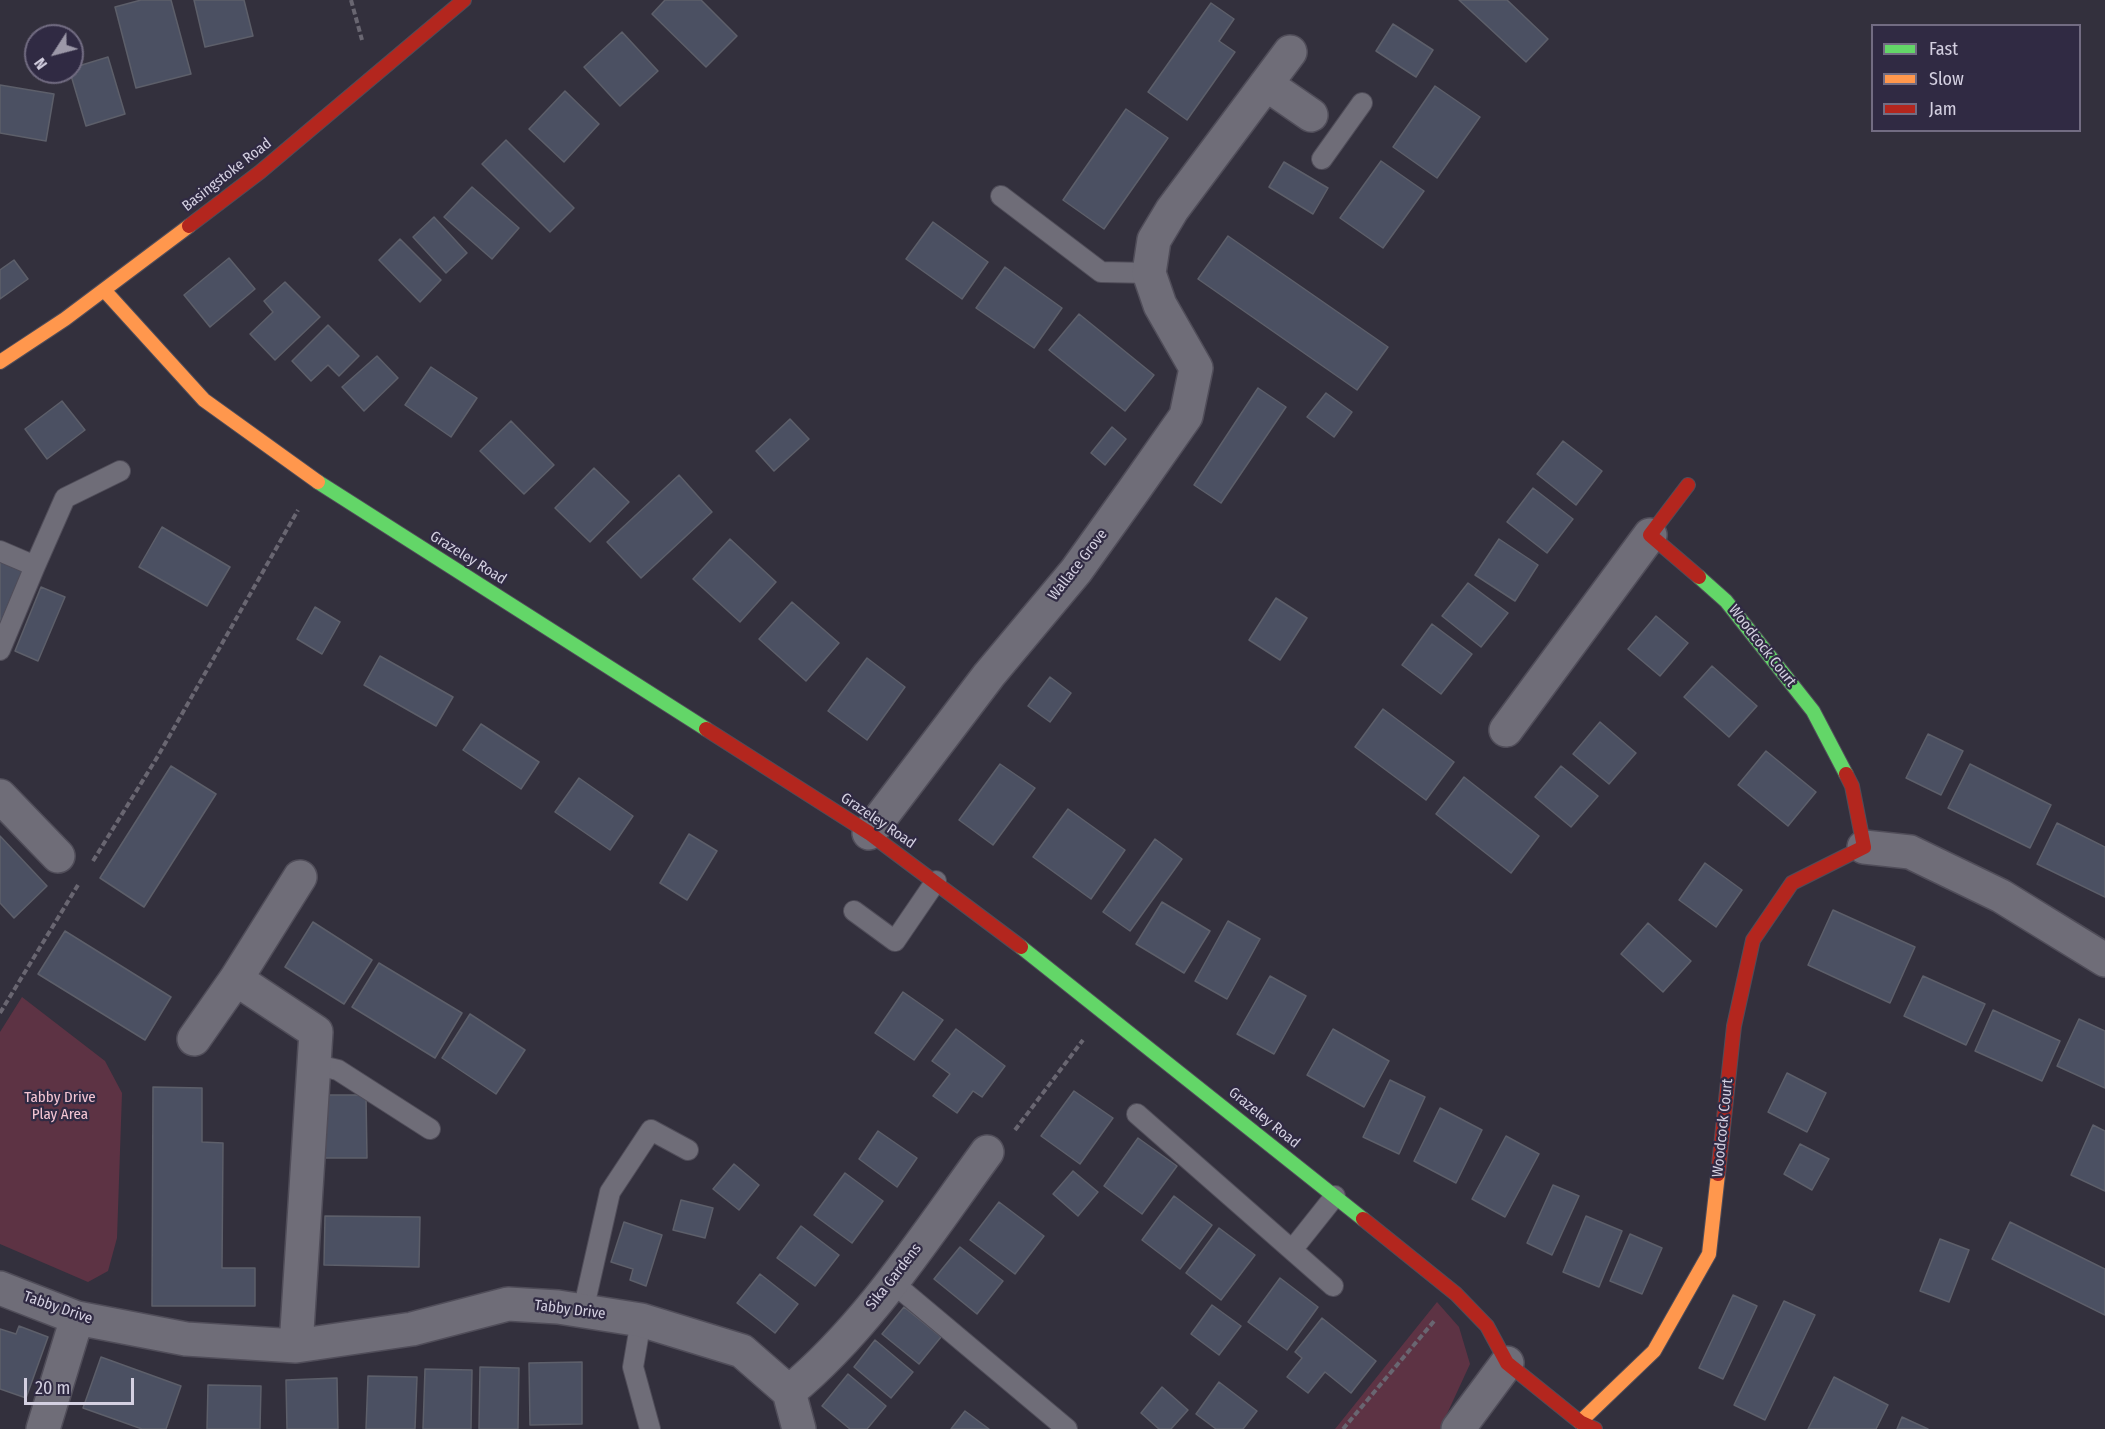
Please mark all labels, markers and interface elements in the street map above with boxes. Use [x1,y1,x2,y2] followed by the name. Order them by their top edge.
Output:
[24,24,84,84] north arrow
[1871,24,2081,132] legend
[1929,38,1958,60] text: Fast
[30,54,51,73] text: N
[1929,68,1964,90] text: Slow
[1929,98,1957,120] text: Jam
[179,135,275,215] street label: Basingstoke Road
[1045,526,1111,604] street label: Wallace Grove
[427,527,509,589] street label: Grazeley Road
[1724,601,1800,691] street label: Woodcock Court
[837,789,919,853] street label: Grazeley Road
[1709,1078,1737,1178] street label: Woodcock Court
[1225,1084,1303,1152] street label: Grazeley Road
[24,1089,96,1124] park label: Tabby Drive Play Area
[862,1240,926,1314] street label: Sika Gardens
[21,1288,95,1328] street label: Tabby Drive
[533,1297,607,1323] street label: Tabby Drive
[27,1366,136,1404] scale bar
[35,1377,70,1399] text: 20 m

